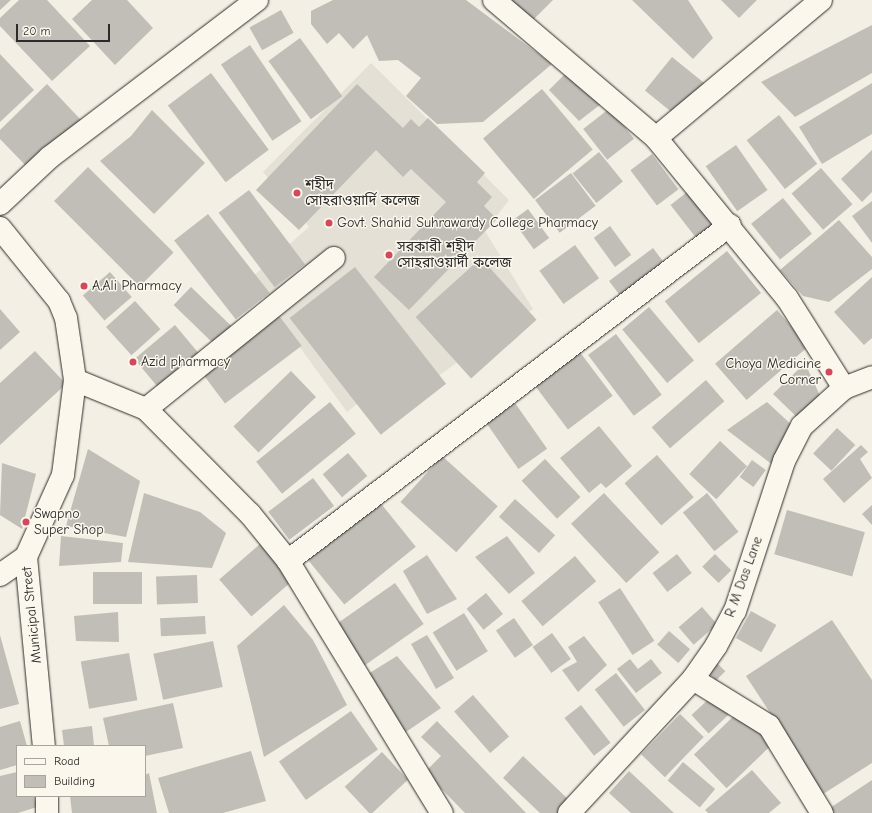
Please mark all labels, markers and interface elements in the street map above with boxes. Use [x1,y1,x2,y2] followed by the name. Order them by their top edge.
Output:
[18,16,112,42] scale bar
[23,24,51,38] text: 20 m
[305,177,420,210] place label: শহীদ সোহরাওয়ার্দি কলেজ
[292,188,302,198] marker: শহীদ সোহরাওয়ার্দি কলেজ
[337,215,598,231] place label: Govt. Shahid Suhrawardy College Pharmacy
[324,218,334,228] marker: Govt. Shahid Suhrawardy College Pharmacy
[397,239,512,272] place label: সরকারী শহীদ সোহরাওয়ার্দী কলেজ
[384,250,394,260] marker: সরকারী শহীদ সোহরাওয়ার্দী কলেজ
[92,278,181,294] place label: A,Ali Pharmacy
[79,281,89,291] marker: A,Ali Pharmacy
[141,354,230,370] place label: Azid pharmacy
[726,356,821,388] place label: Choya Medicine Corner
[128,357,138,367] marker: Azid pharmacy
[824,367,834,377] marker: Choya Medicine Corner
[34,506,104,538] place label: Swapno Super Shop
[21,517,31,527] marker: Swapno Super Shop
[722,534,766,620] street label: R M Das Lane
[19,566,45,664] street label: Municipal Street
[16,745,146,797] legend
[54,754,80,768] text: Road
[54,774,95,788] text: Building

